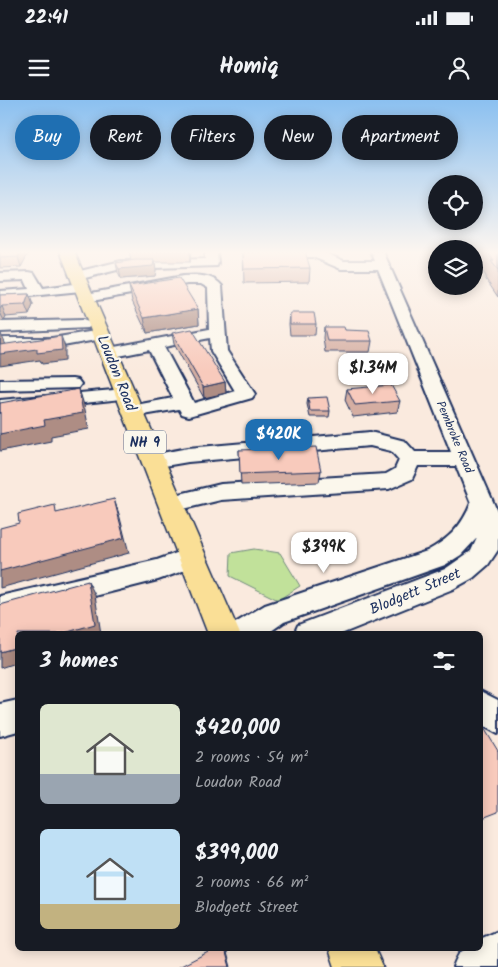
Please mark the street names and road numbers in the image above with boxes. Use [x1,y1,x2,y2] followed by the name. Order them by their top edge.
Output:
[90,332,142,416] street label: Loudon Road
[431,398,479,477] street label: Pembroke Road
[124,431,166,454] road number: NH 9
[366,562,465,622] street label: Blodgett Street

